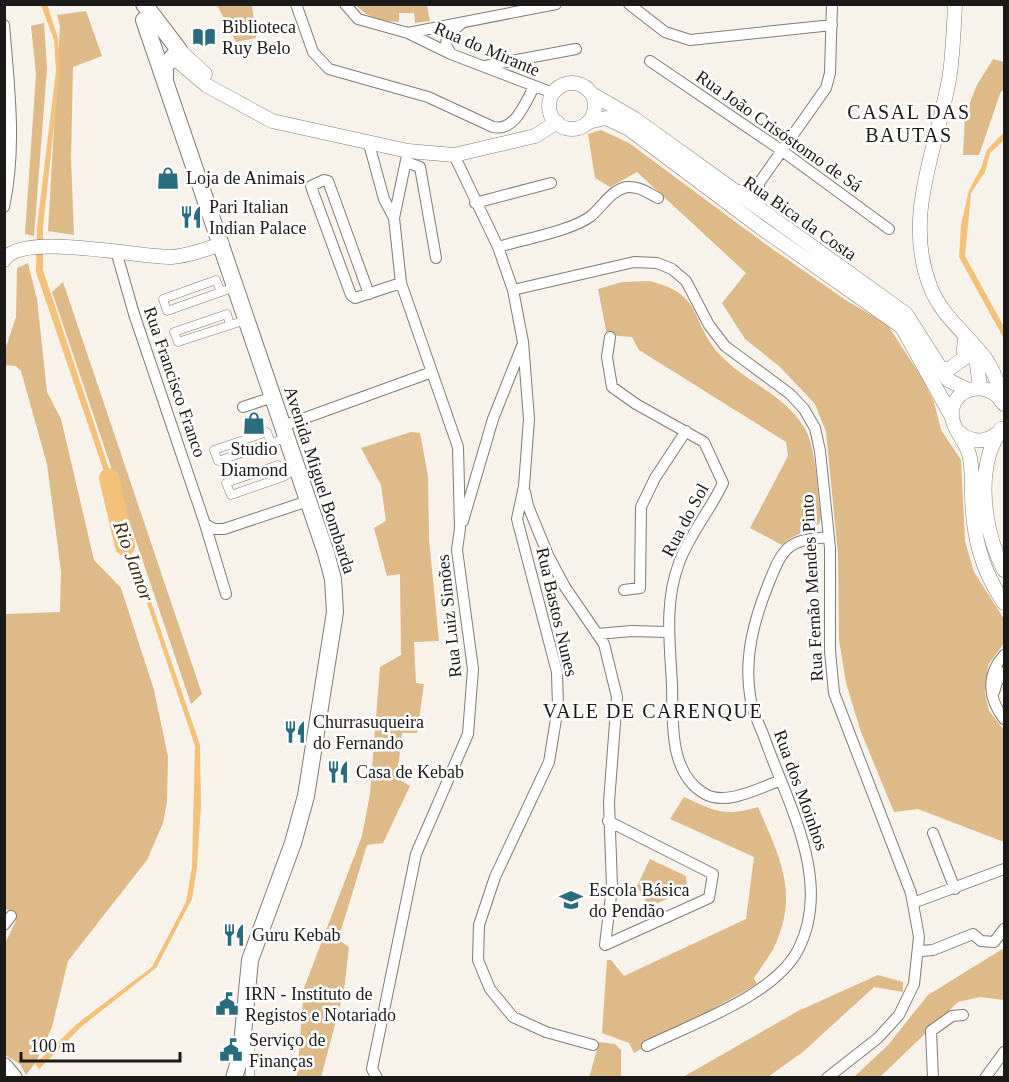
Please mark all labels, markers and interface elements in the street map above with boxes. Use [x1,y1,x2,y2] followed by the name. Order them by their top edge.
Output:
[222,17,296,58] place label: Biblioteca Ruy Belo
[431,18,543,80] street label: Rua do Mirante
[191,24,217,50] library icon: Biblioteca Ruy Belo
[692,66,866,196] street label: Rua João Crisóstomo de Sá
[847,101,971,146] district label: CASAL DAS BAUTAS
[155,165,181,191] shop icon: Loja de Animais
[186,168,305,188] place label: Loja de Animais
[740,172,860,264] street label: Rua Bica da Costa
[209,197,306,238] place label: Pari Italian Indian Palace
[178,204,204,230] restaurant icon: Pari Italian Indian Palace
[140,304,210,460] street label: Rua Francisco Franco
[280,384,360,576] street label: Avenida Miguel Bombarda
[241,410,267,436] shop icon: Studio Diamond
[221,439,288,480] place label: Studio Diamond
[657,480,713,560] street label: Rua do Sol
[797,494,827,682] street label: Rua Fernão Mendes Pinto
[109,517,159,604] water label: Rio Jamor
[532,545,582,679] street label: Rua Bastos Nunes
[433,553,465,679] street label: Rua Luiz Simões
[543,700,763,722] district label: VALE DE CARENQUE
[313,712,424,753] place label: Churrasuqueira do Fernando
[282,719,308,745] restaurant icon: Churrasuqueira do Fernando
[770,727,832,853] street label: Rua dos Moinhos
[325,759,351,785] restaurant icon: Casa de Kebab
[356,762,464,782] place label: Casa de Kebab
[589,880,689,921] place label: Escola Básica do Pendão
[558,887,584,913] school or university icon: Escola Básica do Pendão
[221,922,247,948] restaurant icon: Guru Kebab
[252,925,340,945] place label: Guru Kebab
[245,984,396,1025] place label: IRN - Instituto de Registos e Notariado
[214,991,240,1017] public building icon: IRN - Instituto de Registos e Notariado
[21,1025,180,1063] scale bar
[249,1030,325,1071] place label: Serviço de Finanças
[30,1036,76,1056] text: 100 m
[218,1037,244,1063] public building icon: Serviço de Finanças

